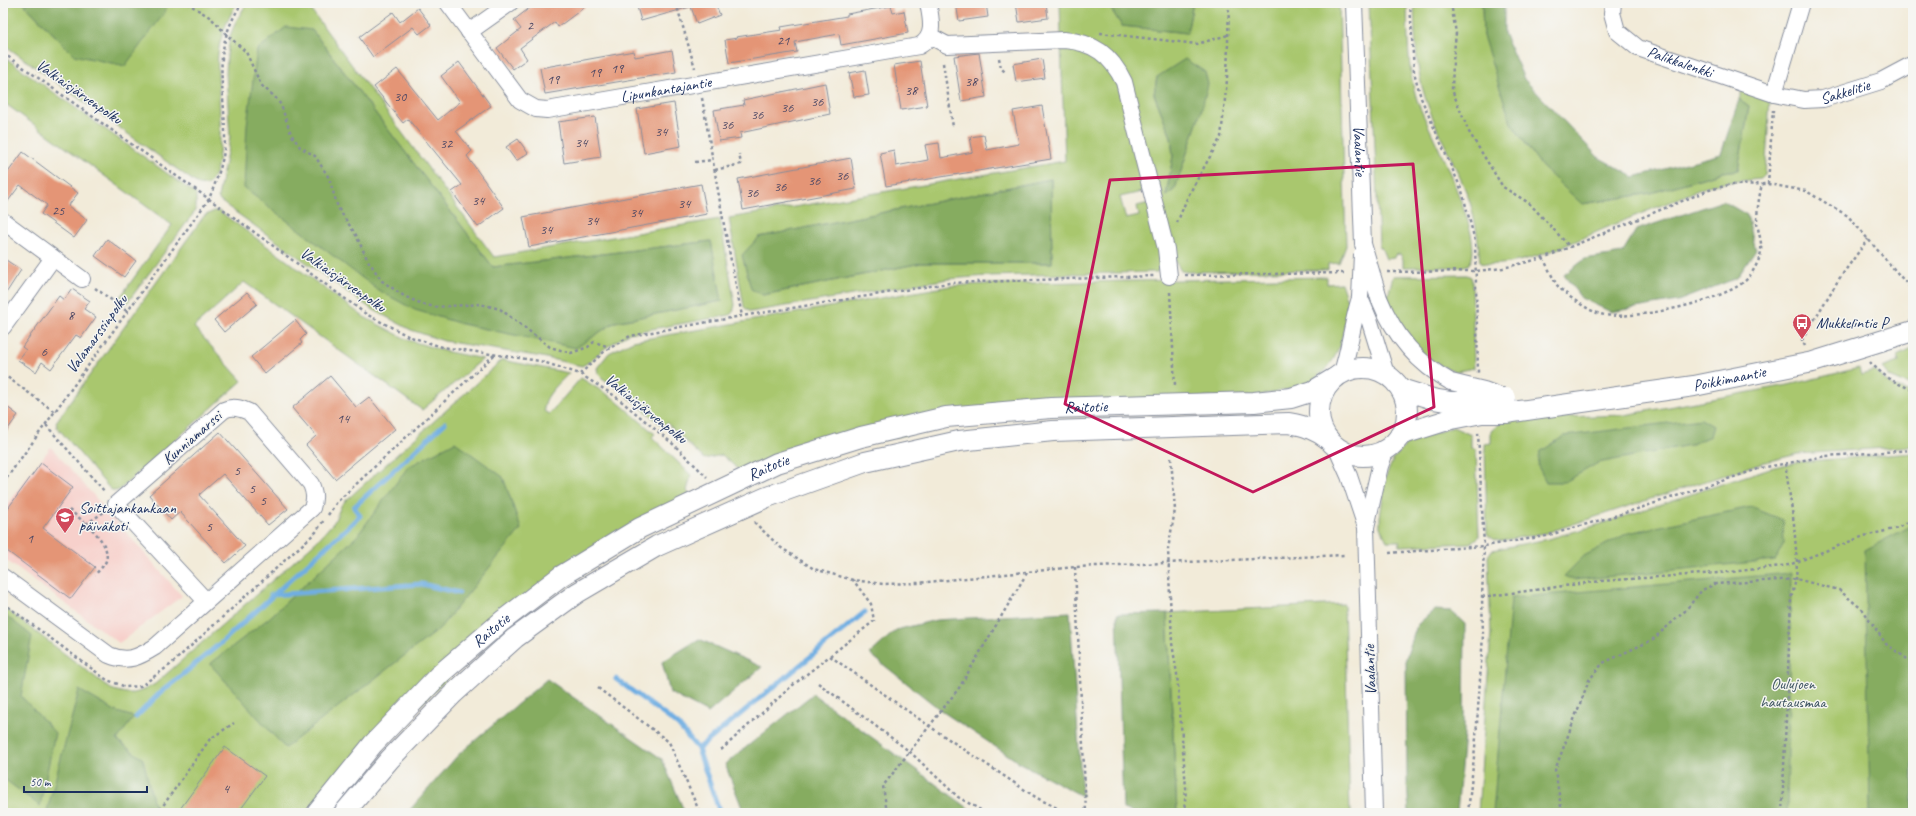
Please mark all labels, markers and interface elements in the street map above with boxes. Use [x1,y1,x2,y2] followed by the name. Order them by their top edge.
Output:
[527,17,535,34] house number: 2
[777,32,790,49] house number: 21
[1645,42,1717,83] street label: Palikkalenkki
[32,55,127,130] street label: Valkiaisjärvenpolku
[611,60,625,77] house number: 19
[589,64,603,81] house number: 19
[547,71,561,88] house number: 19
[619,72,715,107] street label: Lipunkantajantie
[965,73,979,90] house number: 38
[1818,75,1874,109] street label: Sakkelitie
[905,82,919,99] house number: 38
[394,88,408,105] house number: 30
[811,93,824,110] house number: 36
[781,99,794,116] house number: 36
[751,106,764,123] house number: 36
[721,116,734,133] house number: 36
[655,123,669,140] house number: 34
[1349,125,1371,178] street label: Vaalantie
[575,134,589,151] house number: 34
[440,135,454,152] house number: 32
[836,167,849,184] house number: 36
[808,172,821,189] house number: 36
[774,178,787,195] house number: 36
[746,184,759,201] house number: 36
[472,192,486,209] house number: 34
[678,195,692,212] house number: 34
[52,202,65,219] house number: 25
[630,204,644,221] house number: 34
[586,212,600,229] house number: 34
[540,221,554,238] house number: 34
[296,243,391,318] street label: Valkiaisjärvenpolku
[62,290,133,377] street label: Valamarssinpolku
[68,307,76,324] house number: 8
[1791,312,1813,340] bus stop icon: Mukkelintie P
[1816,313,1891,333] place label: Mukkelintie P
[41,343,48,360] house number: 6
[1691,361,1769,396] street label: Poikkimaantie
[601,370,692,449] street label: Valkiaisjärvenpolku
[1064,396,1109,418] street label: Raitotie
[158,405,227,469] street label: Kunniamarssi
[337,410,351,427] house number: 14
[745,449,793,485] street label: Raitotie
[234,462,241,479] house number: 5
[249,480,256,497] house number: 5
[260,492,267,509] house number: 5
[79,498,177,536] place label: Soittajankankaan päiväkoti
[54,506,76,534] school or university icon: Soittajankankaan päiväkoti
[206,518,213,535] house number: 5
[27,530,34,547] house number: 1
[468,608,515,652] street label: Raitotie
[1359,643,1381,696] street label: Vaalantie
[1760,674,1827,712] park label: Oulujoen hautausmaa
[24,768,147,794] scale bar
[30,774,52,790] text: 50 m
[223,780,231,797] house number: 4

